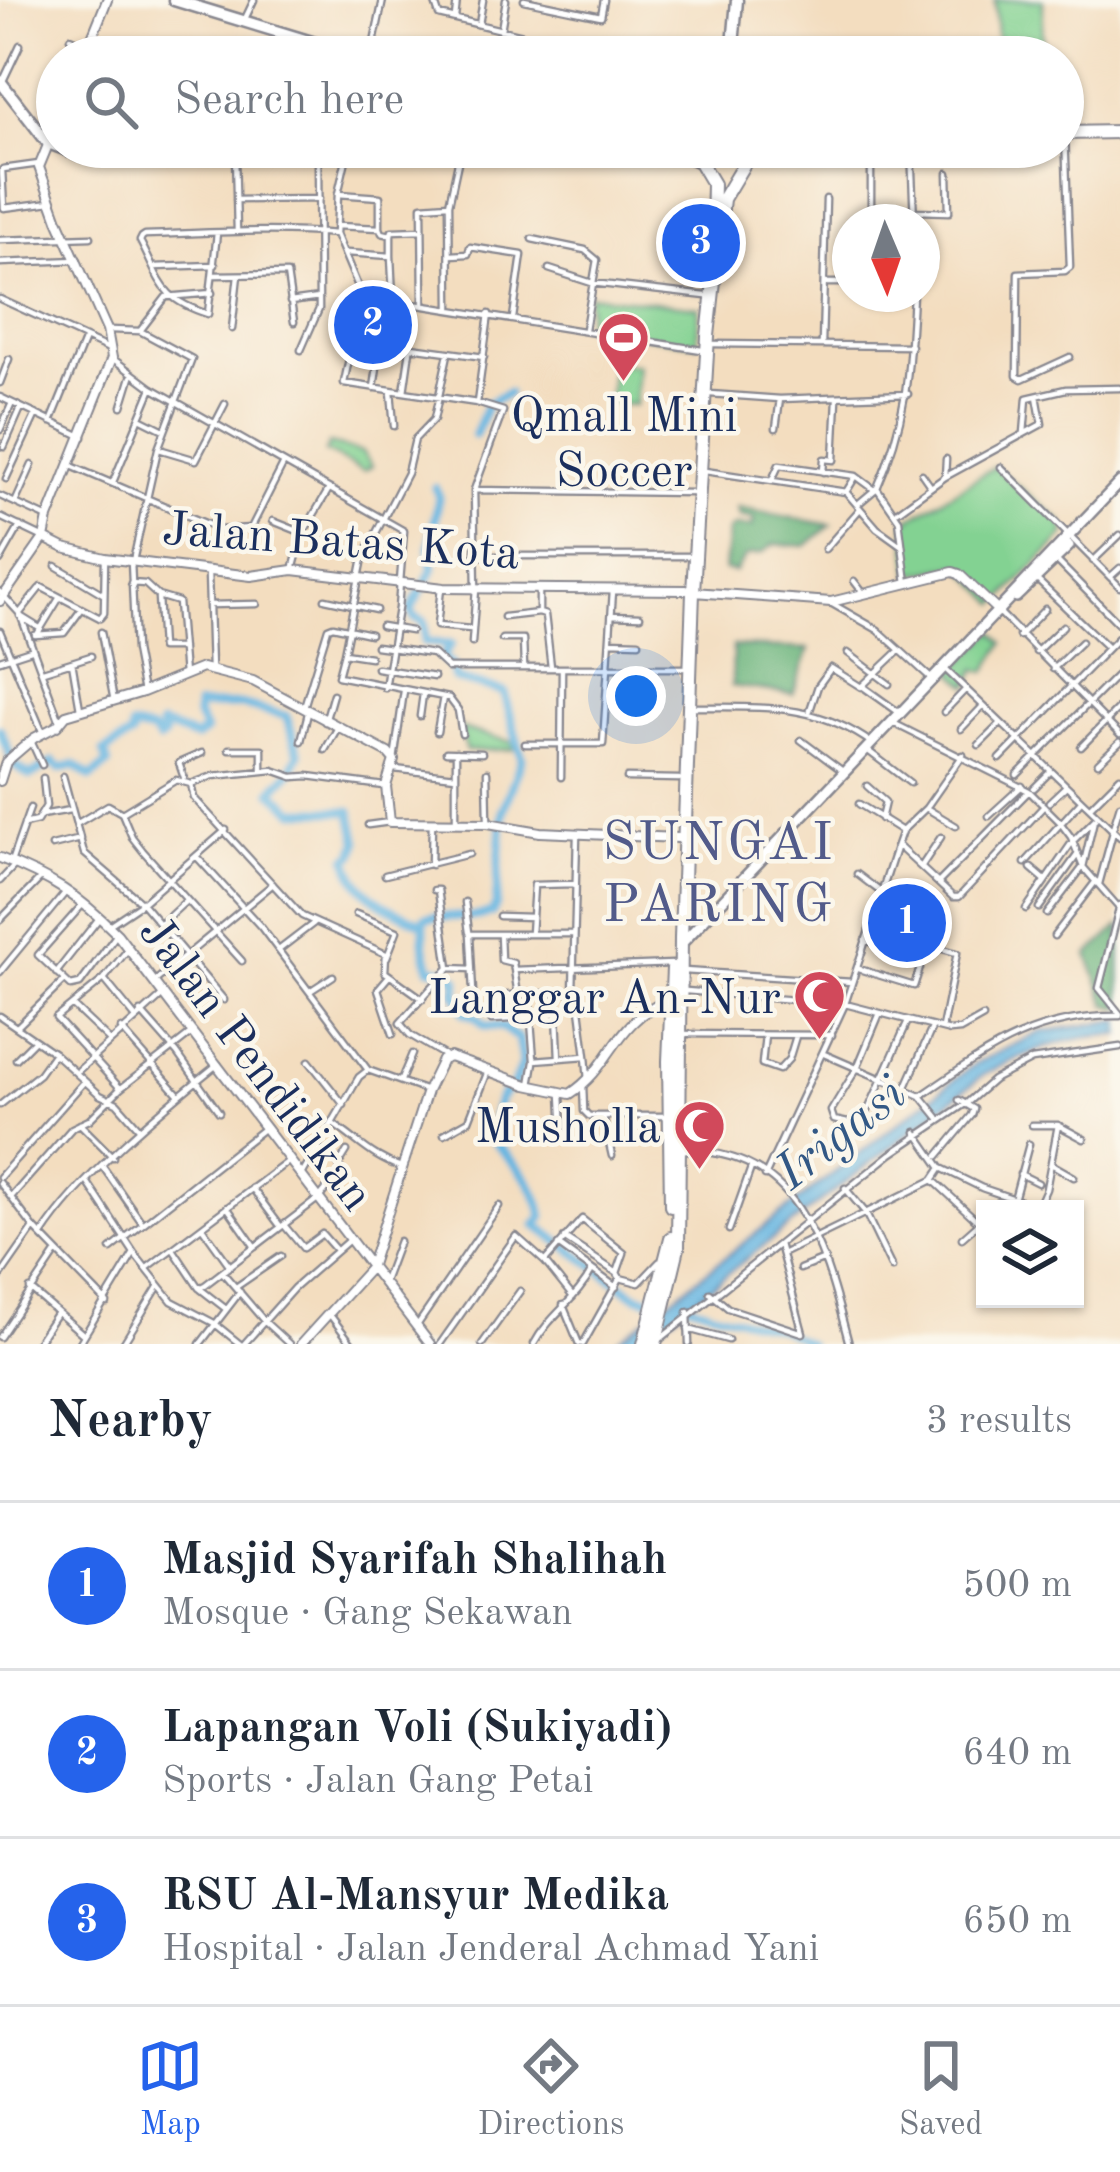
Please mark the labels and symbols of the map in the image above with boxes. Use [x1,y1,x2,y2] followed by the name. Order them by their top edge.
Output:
[662,198,740,288] pin: 3
[832,204,940,312] north arrow
[334,280,412,370] pin: 2
[596,310,652,384] sports icon: Qmall Mini Soccer
[511,394,737,497] place label: Qmall Mini Soccer
[161,507,521,579] street label: Jalan Batas Kota
[606,666,666,726] your location
[602,818,836,934] district label: SUNGAI PARING
[868,878,946,968] pin: 1
[129,908,381,1220] street label: Jalan Pendidikan
[792,968,848,1042] mosque icon: Langgar An-Nur
[428,976,781,1024] place label: Langgar An-Nur
[766,1068,917,1202] water label: Irigasi
[672,1097,728,1171] mosque icon: Musholla
[475,1105,661,1153] place label: Musholla

